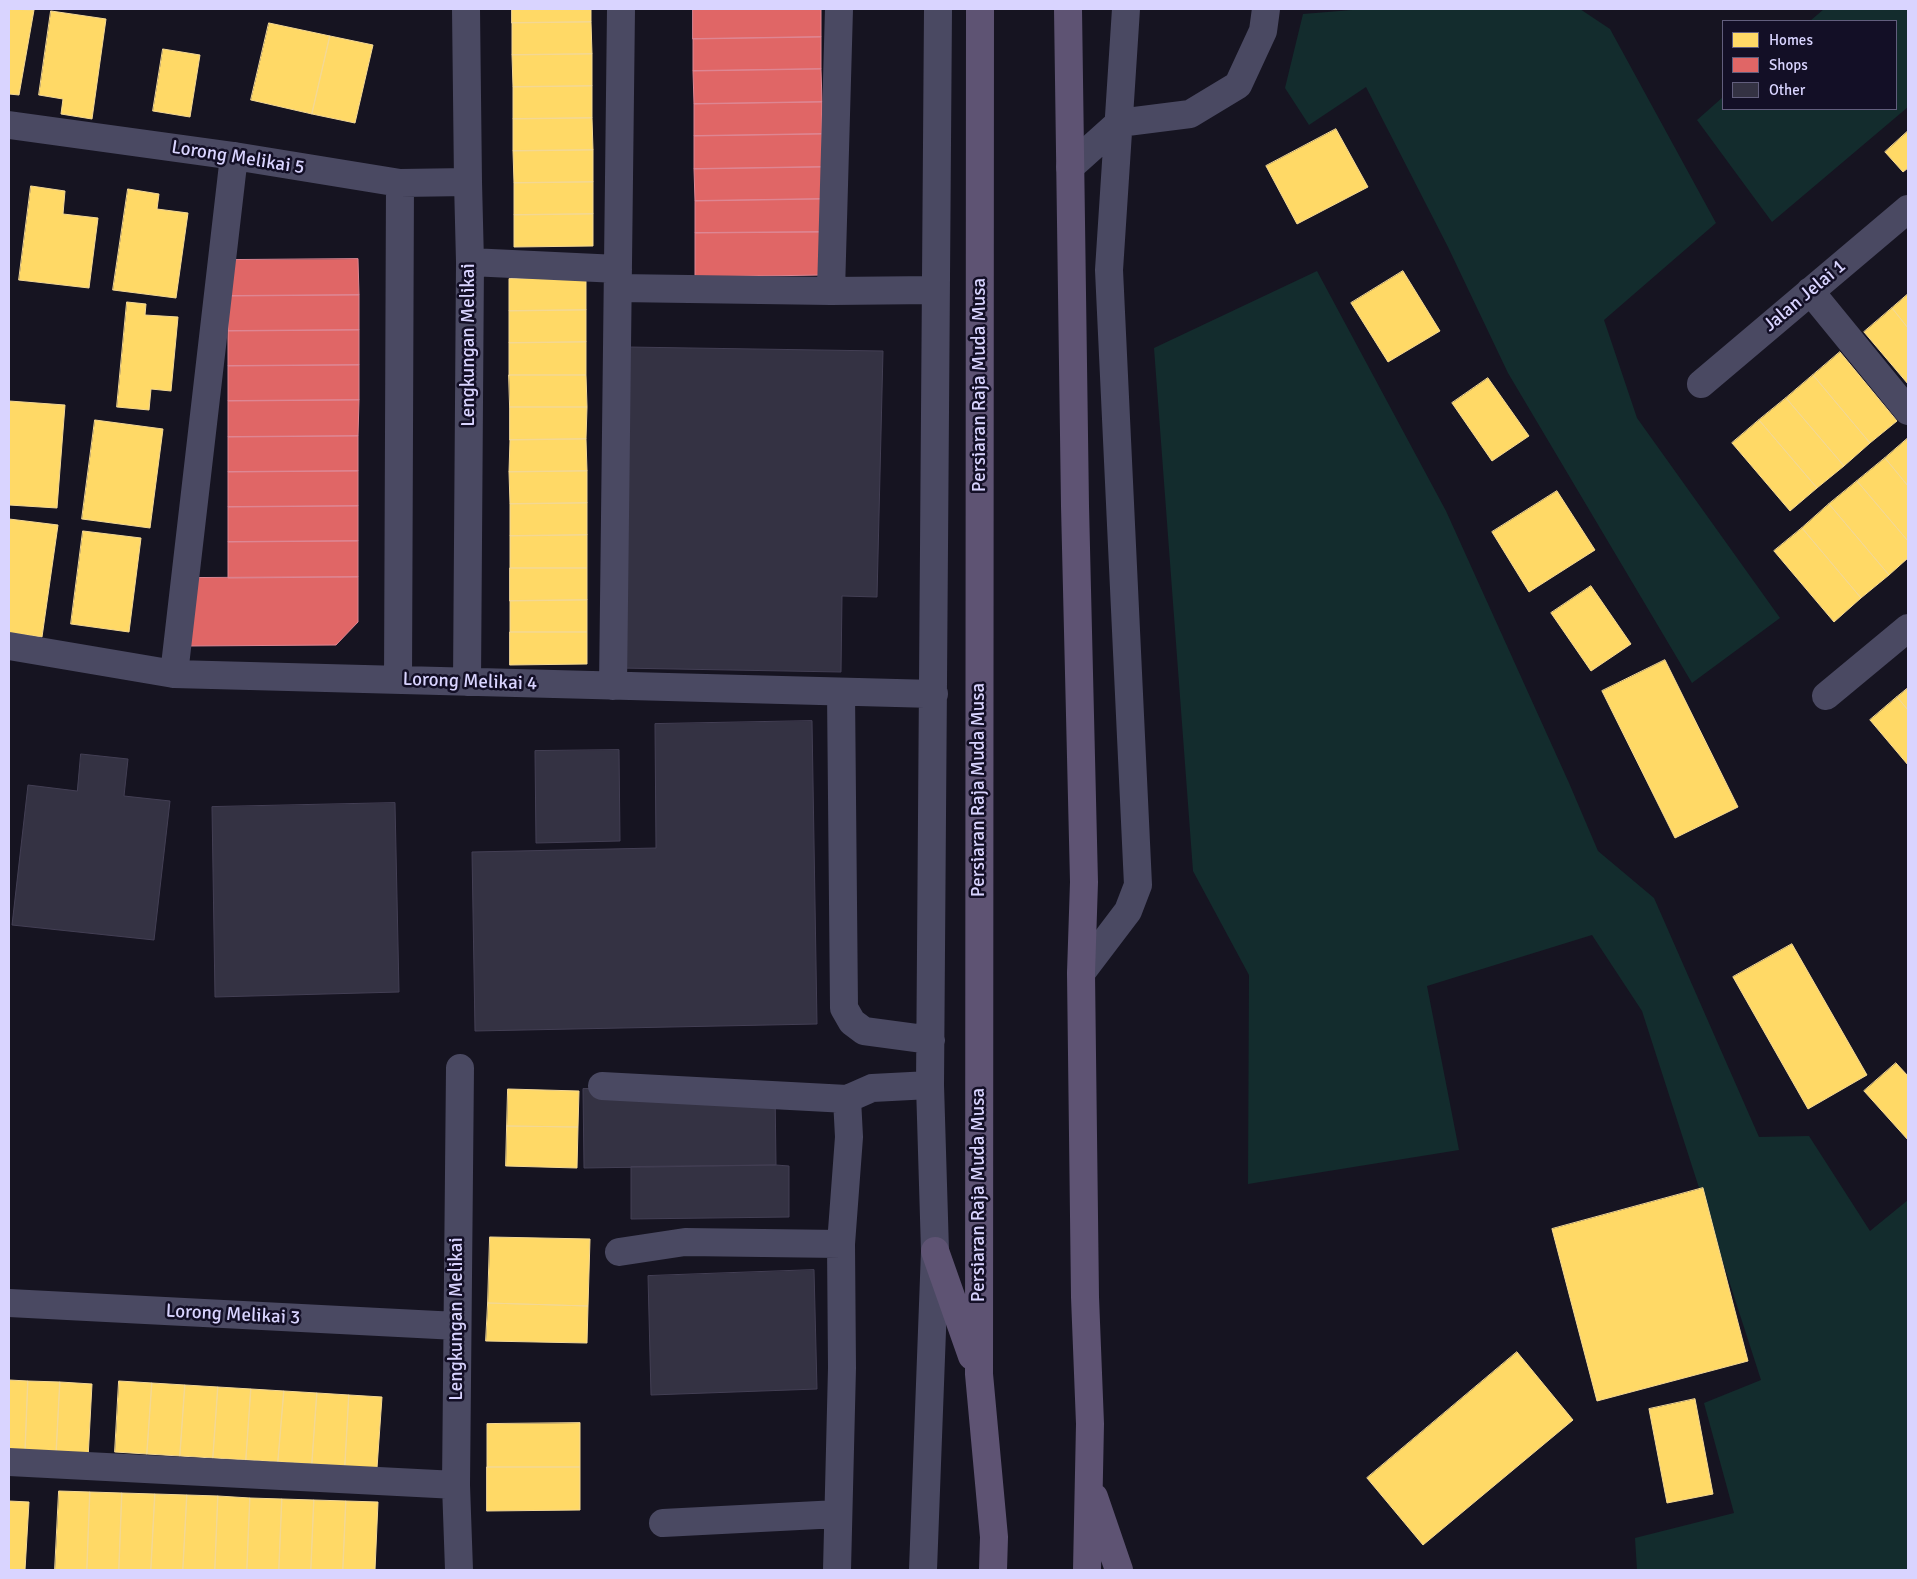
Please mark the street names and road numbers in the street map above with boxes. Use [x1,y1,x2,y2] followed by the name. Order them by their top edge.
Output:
[170,136,306,180] street label: Lorong Melikai 5
[1759,255,1851,337] street label: Jalan Jelai 1
[458,263,480,427] street label: Lengkungan Melikai
[969,278,991,492] street label: Persiaran Raja Muda Musa
[402,668,538,696] street label: Lorong Melikai 4
[968,683,990,897] street label: Persiaran Raja Muda Musa
[968,1088,990,1302] street label: Persiaran Raja Muda Musa
[446,1237,468,1401] street label: Lengkungan Melikai
[165,1300,301,1330] street label: Lorong Melikai 3

